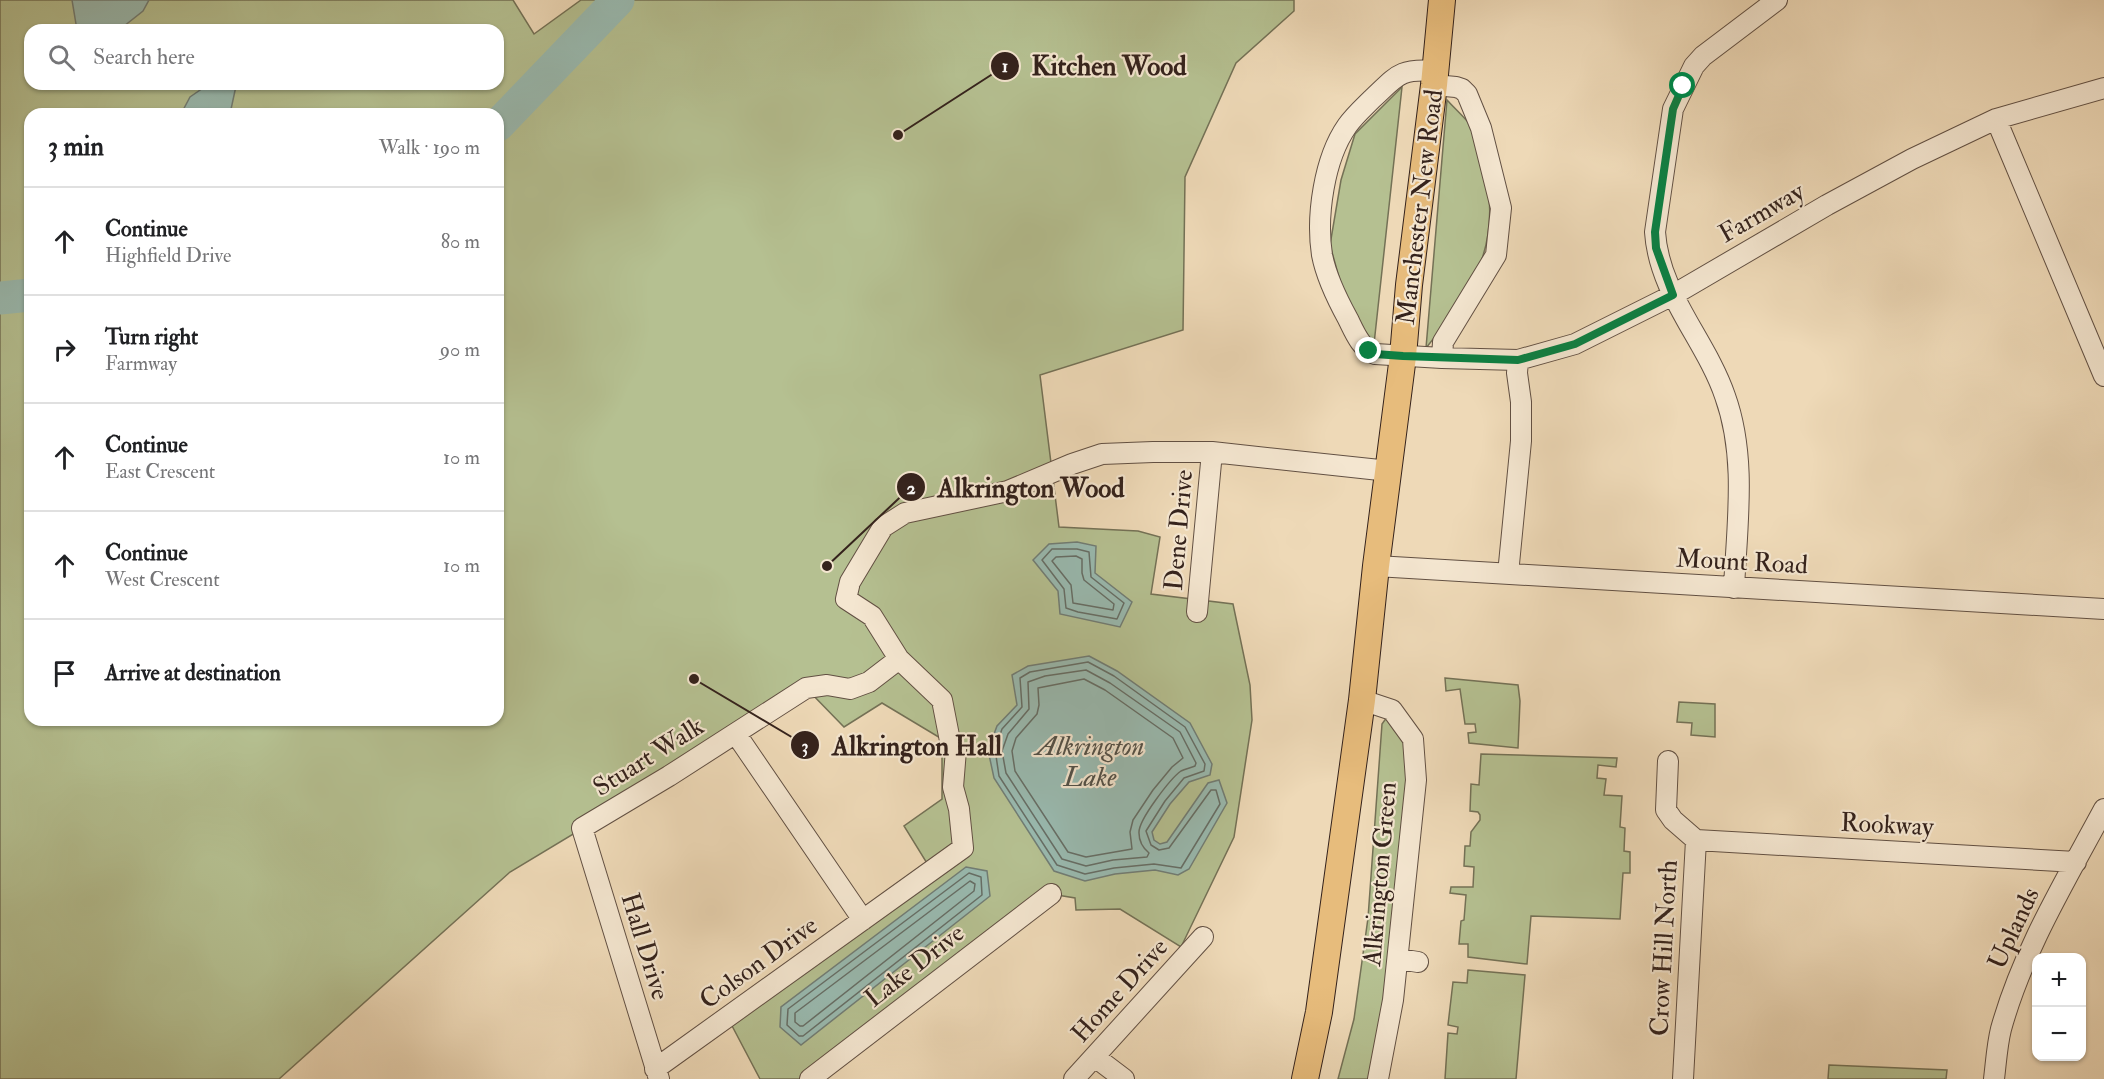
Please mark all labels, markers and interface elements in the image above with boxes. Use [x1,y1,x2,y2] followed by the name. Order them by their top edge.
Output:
[24,24,504,90] search box
[45,41,78,74] icon: search
[93,43,195,71] text: Search here
[990,44,1199,89] callout: Kitchen Wood
[1032,50,1187,83] text: Kitchen Wood
[1002,55,1008,78] text: 1
[1669,72,1695,98] route start
[1390,87,1450,327] street label: Manchester New Road
[48,131,104,163] text: 3 min
[379,135,480,160] text: Walk · 190 m
[1713,175,1811,250] street label: Farmway
[105,215,188,243] text: Continue
[48,225,81,258] icon: ahead
[441,229,480,254] text: 80 m
[105,243,231,268] text: Highfield Drive
[105,323,198,351] text: Turn right
[48,333,81,366] icon: right
[440,337,480,362] text: 90 m
[1355,337,1381,363] route end
[105,351,177,376] text: Farmway
[105,431,188,459] text: Continue
[48,441,81,474] icon: ahead
[443,445,480,470] text: 10 m
[105,459,215,484] text: East Crescent
[896,465,1137,510] callout: Alkrington Wood
[1158,468,1200,592] street label: Dene Drive
[936,472,1125,506] text: Alkrington Wood
[906,477,916,500] text: 2
[105,539,188,567] text: Continue
[1675,543,1809,581] street label: Mount Road
[48,549,81,582] icon: ahead
[443,553,480,578] text: 10 m
[105,567,220,592] text: West Crescent
[48,657,81,690] icon: arrive
[105,659,281,687] text: Arrive at destination
[587,710,710,803] street label: Stuart Walk
[790,723,1014,768] callout: Alkrington Hall
[831,730,1003,764] text: Alkrington Hall
[1033,730,1144,794] water label: Alkrington Lake
[802,735,809,758] text: 3
[1356,781,1404,969] street label: Alkrington Green
[1840,807,1935,843] street label: Rookway
[1643,859,1685,1037] street label: Crow Hill North
[1981,882,2048,975] street label: Uplands
[614,889,677,1004] street label: Hall Drive
[693,909,824,1016] street label: Colson Drive
[858,917,971,1015] street label: Lake Drive
[1065,932,1175,1049] street label: Home Drive
[2032,953,2086,1061] map controls
[2032,953,2086,1007] button: +
[2032,1007,2086,1061] button: −

